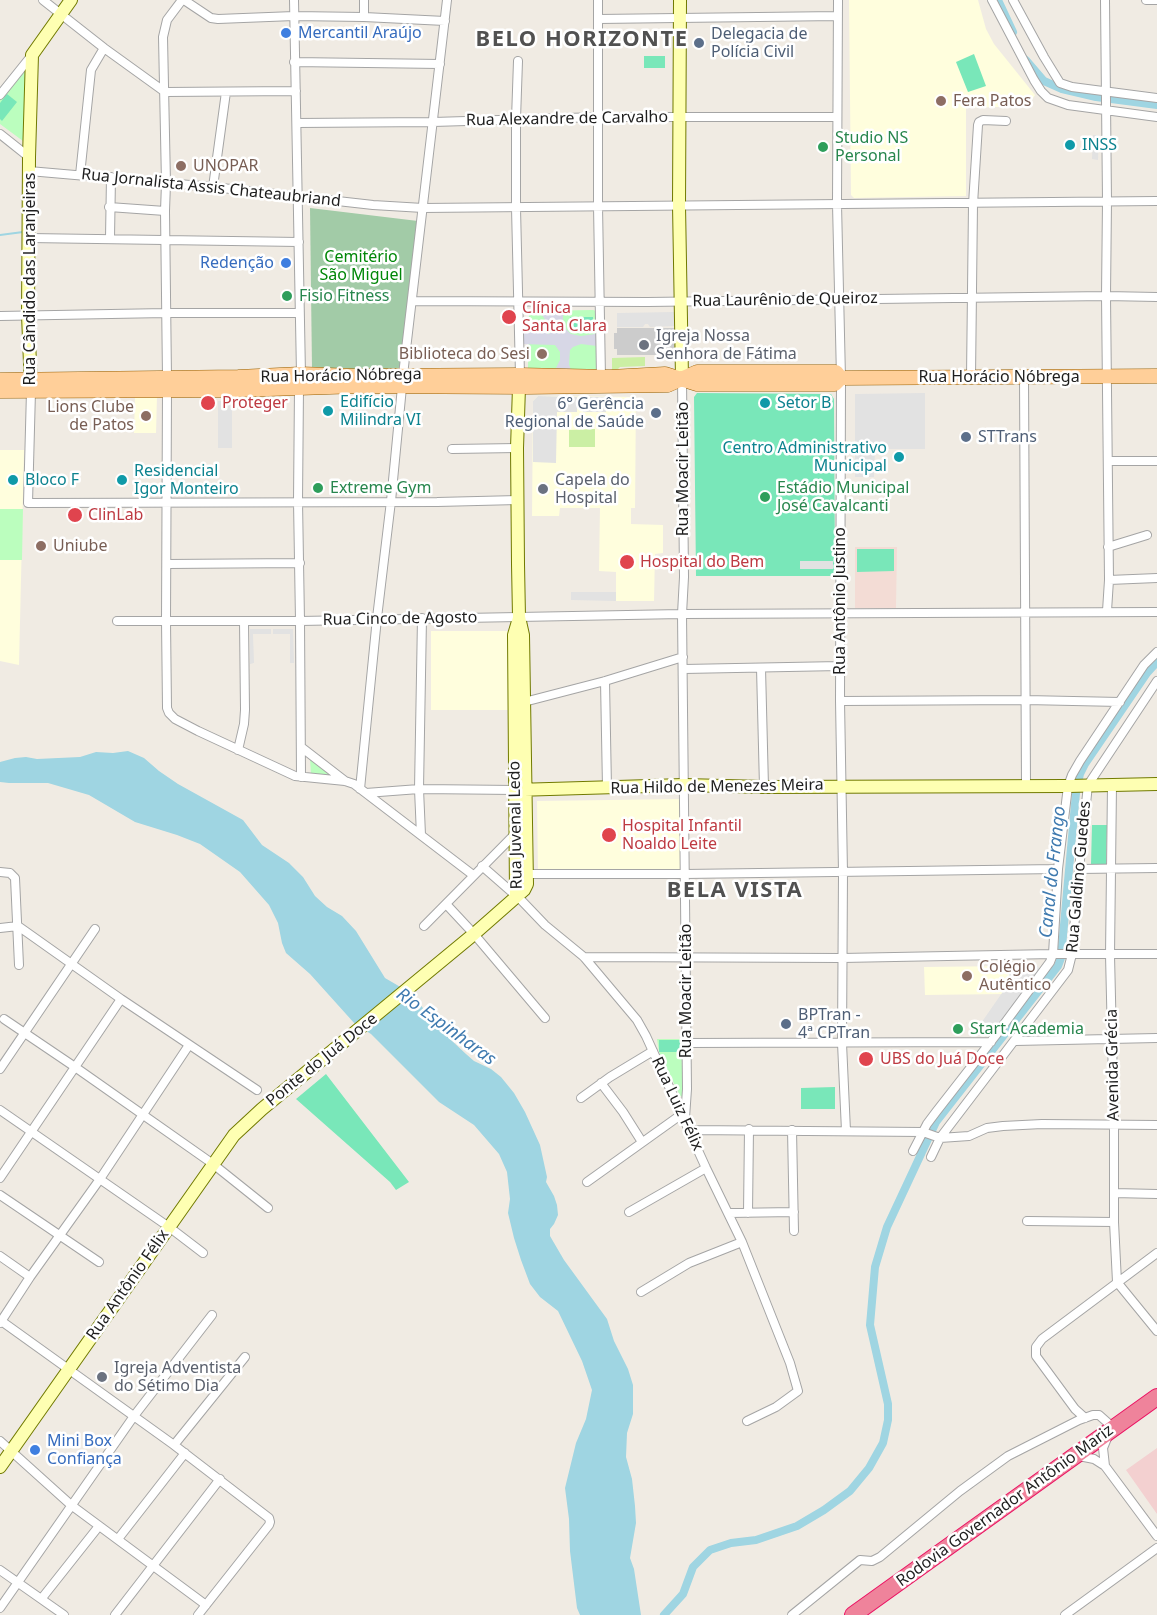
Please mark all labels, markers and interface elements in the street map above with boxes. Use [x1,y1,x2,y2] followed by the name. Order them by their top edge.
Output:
[298,23,422,43] place label: Mercantil Araújo
[711,24,807,62] place label: Delegacia de Polícia Civil
[279,26,293,40] marker: Mercantil Araújo
[476,27,688,53] district label: BELO HORIZONTE
[692,36,706,50] marker: Delegacia de Polícia Civil
[953,91,1032,111] place label: Fera Patos
[934,94,948,108] marker: Fera Patos
[466,108,668,130] street label: Rua Alexandre de Carvalho
[835,128,908,166] place label: Studio NS Personal
[1082,135,1117,155] place label: INSS
[1063,138,1077,152] marker: INSS
[816,140,830,154] marker: Studio NS Personal
[193,156,258,176] place label: UNOPAR
[174,159,188,173] marker: UNOPAR
[80,165,342,211] street label: Rua Jornalista Assis Chateaubriand
[20,173,40,385] street label: Rua Cândido das Laranjeiras
[319,247,403,285] park label: Cemitério São Miguel
[200,253,274,273] place label: Redenção
[279,256,293,270] marker: Redenção
[299,286,390,306] place label: Fisio Fitness
[280,289,294,303] marker: Fisio Fitness
[692,289,878,311] street label: Rua Laurênio de Queiroz
[522,298,607,336] place label: Clínica Santa Clara
[500,308,518,326] marker: Clínica Santa Clara
[656,326,797,364] place label: Igreja Nossa Senhora de Fátima
[637,338,651,352] marker: Igreja Nossa Senhora de Fátima
[399,344,530,364] place label: Biblioteca do Sesi
[535,347,549,361] marker: Biblioteca do Sesi
[260,365,422,387] street label: Rua Horácio Nóbrega
[918,367,1080,387] street label: Rua Horácio Nóbrega
[340,392,421,430] place label: Edifício Milindra VI
[222,393,288,413] place label: Proteger
[777,393,831,413] place label: Setor B
[199,394,217,412] marker: Proteger
[505,394,644,432] place label: 6° Gerência Regional de Saúde
[758,396,772,410] marker: Setor B
[47,397,134,435] place label: Lions Clube de Patos
[673,402,693,536] street label: Rua Moacir Leitão
[321,404,335,418] marker: Edifício Milindra VI
[649,406,663,420] marker: 6° Gerência Regional de Saúde
[139,409,153,423] marker: Lions Clube de Patos
[978,427,1037,447] place label: STTrans
[959,430,973,444] marker: STTrans
[722,438,887,476] place label: Centro Administrativo Municipal
[892,450,906,464] marker: Centro Administrativo Municipal
[134,461,239,499] place label: Residencial Igor Monteiro
[25,470,79,490] place label: Bloco F
[555,470,630,508] place label: Capela do Hospital
[6,473,20,487] marker: Bloco F
[115,473,129,487] marker: Residencial Igor Monteiro
[330,478,431,498] place label: Extreme Gym
[777,478,909,516] place label: Estádio Municipal José Cavalcanti
[311,481,325,495] marker: Extreme Gym
[536,482,550,496] marker: Capela do Hospital
[758,490,772,504] marker: Estádio Municipal José Cavalcanti
[88,505,143,525] place label: ClinLab
[66,506,84,524] marker: ClinLab
[830,527,850,675] street label: Rua Antônio Justino
[53,536,107,556] place label: Uniube
[34,539,48,553] marker: Uniube
[640,552,764,572] place label: Hospital do Bem
[618,553,636,571] marker: Hospital do Bem
[323,608,477,630] street label: Rua Cinco de Agosto
[505,761,527,889] street label: Rua Juvenal Ledo
[610,776,824,798] street label: Rua Hildo de Menezes Meira
[1063,800,1095,954] street label: Rua Galdino Guedes
[1035,805,1071,939] water label: Canal do Frango
[622,816,742,854] place label: Hospital Infantil Noaldo Leite
[600,826,618,844] marker: Hospital Infantil Noaldo Leite
[667,878,803,904] district label: BELA VISTA
[676,924,696,1058] street label: Rua Moacir Leitão
[979,957,1051,995] place label: Colégio Autêntico
[960,969,974,983] marker: Colégio Autêntico
[392,984,500,1070] water label: Rio Espinharas
[798,1005,870,1043] place label: BPTran - 4ª CPTran
[263,1009,381,1111] street label: Ponte do Juá Doce
[1102,1009,1124,1121] street label: Avenida Grécia
[779,1017,793,1031] marker: BPTran - 4ª CPTran
[970,1019,1084,1039] place label: Start Academia
[951,1022,965,1036] marker: Start Academia
[880,1049,1004,1069] place label: UBS do Juá Doce
[857,1050,875,1068] marker: UBS do Juá Doce
[647,1054,707,1154] street label: Rua Luiz Félix
[83,1226,173,1344] street label: Rua Antônio Félix
[114,1358,241,1396] place label: Igreja Adventista do Sétimo Dia
[95,1370,109,1384] marker: Igreja Adventista do Sétimo Dia
[893,1421,1117,1591] street label: Rodovia Governador Antônio Mariz
[47,1431,122,1469] place label: Mini Box Confiança
[28,1443,42,1457] marker: Mini Box Confiança

